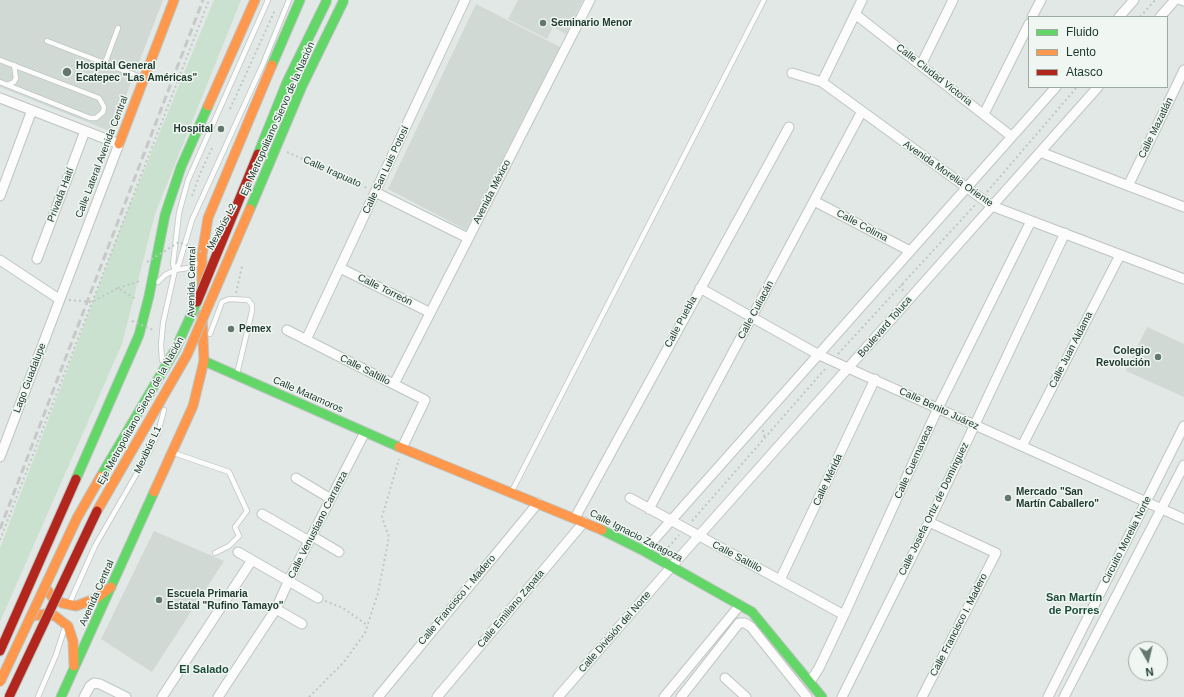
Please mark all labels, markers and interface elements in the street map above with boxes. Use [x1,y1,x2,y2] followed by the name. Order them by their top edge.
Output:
[1028,16,1168,88] legend
[551,17,632,29] place label: Seminario Menor
[538,18,548,28] marker: Seminario Menor
[1066,25,1099,39] text: Fluido
[238,40,318,198] street label: Eje Metropolitano Siervo de la Nación
[894,42,974,108] street label: Calle Ciudad Victoria
[1066,45,1096,59] text: Lento
[76,60,197,84] place label: Hospital General Ecatepec "Las Américas"
[1066,65,1103,79] text: Atasco
[61,66,73,78] marker: Hospital General Ecatepec "Las Américas"
[73,94,131,220] street label: Calle Lateral Avenida Central
[1136,96,1176,160] street label: Calle Mazatlán
[174,123,213,135] place label: Hospital
[216,124,226,134] marker: Hospital
[360,124,412,216] street label: Calle San Luis Potosí
[901,138,995,210] street label: Avenida Morelia Oriente
[301,154,363,190] street label: Calle Irapuato
[471,158,513,226] street label: Avenida México
[45,166,77,224] street label: Privada Haití
[205,202,239,252] street label: Mexibús L2
[834,207,890,245] street label: Calle Colima
[185,246,199,318] street label: Avenida Central
[356,272,414,308] street label: Calle Torreón
[736,279,776,341] street label: Calle Culiacán
[662,294,700,350] street label: Calle Puebla
[855,294,915,360] street label: Boulevard Toluca
[1047,310,1095,390] street label: Calle Juan Aldama
[239,323,271,335] place label: Pemex
[226,324,236,334] marker: Pemex
[95,335,187,487] street label: Eje Metropolitano Siervo de la Nación
[11,341,49,415] street label: Lago Guadalupe
[1096,345,1150,368] place label: Colegio Revolución
[338,352,392,388] street label: Calle Saltillo
[1153,352,1163,362] marker: Colegio Revolución
[271,374,345,416] street label: Calle Matamoros
[897,385,981,433] street label: Calle Benito Juárez
[892,423,936,501] street label: Calle Cuernavaca
[132,424,164,476] street label: Mexibús L1
[896,440,972,578] street label: Calle Josefa Ortiz de Domínguez
[811,452,845,508] street label: Calle Mérida
[286,469,350,581] street label: Calle Venustiano Carranza
[1016,486,1099,510] place label: Mercado "San Martín Caballero"
[1003,493,1013,503] marker: Mercado "San Martín Caballero"
[1100,494,1154,586] street label: Circuito Morelia Norte
[587,507,685,565] street label: Calle Ignacio Zaragoza
[710,539,764,575] street label: Calle Saltillo
[416,553,498,647] street label: Calle Francisco I. Madero
[77,558,117,628] street label: Avenida Central
[475,568,547,650] street label: Calle Emiliano Zapata
[928,572,990,678] street label: Calle Francisco I. Madero
[167,588,284,612] place label: Escuela Primaria Estatal "Rufino Tamayo"
[576,589,654,675] street label: Calle División del Norte
[1046,591,1102,617] district label: San Martín de Porres
[154,595,164,605] marker: Escuela Primaria Estatal "Rufino Tamayo"
[1128,641,1168,681] north arrow
[179,663,229,677] district label: El Salado
[1145,665,1154,678] text: N

